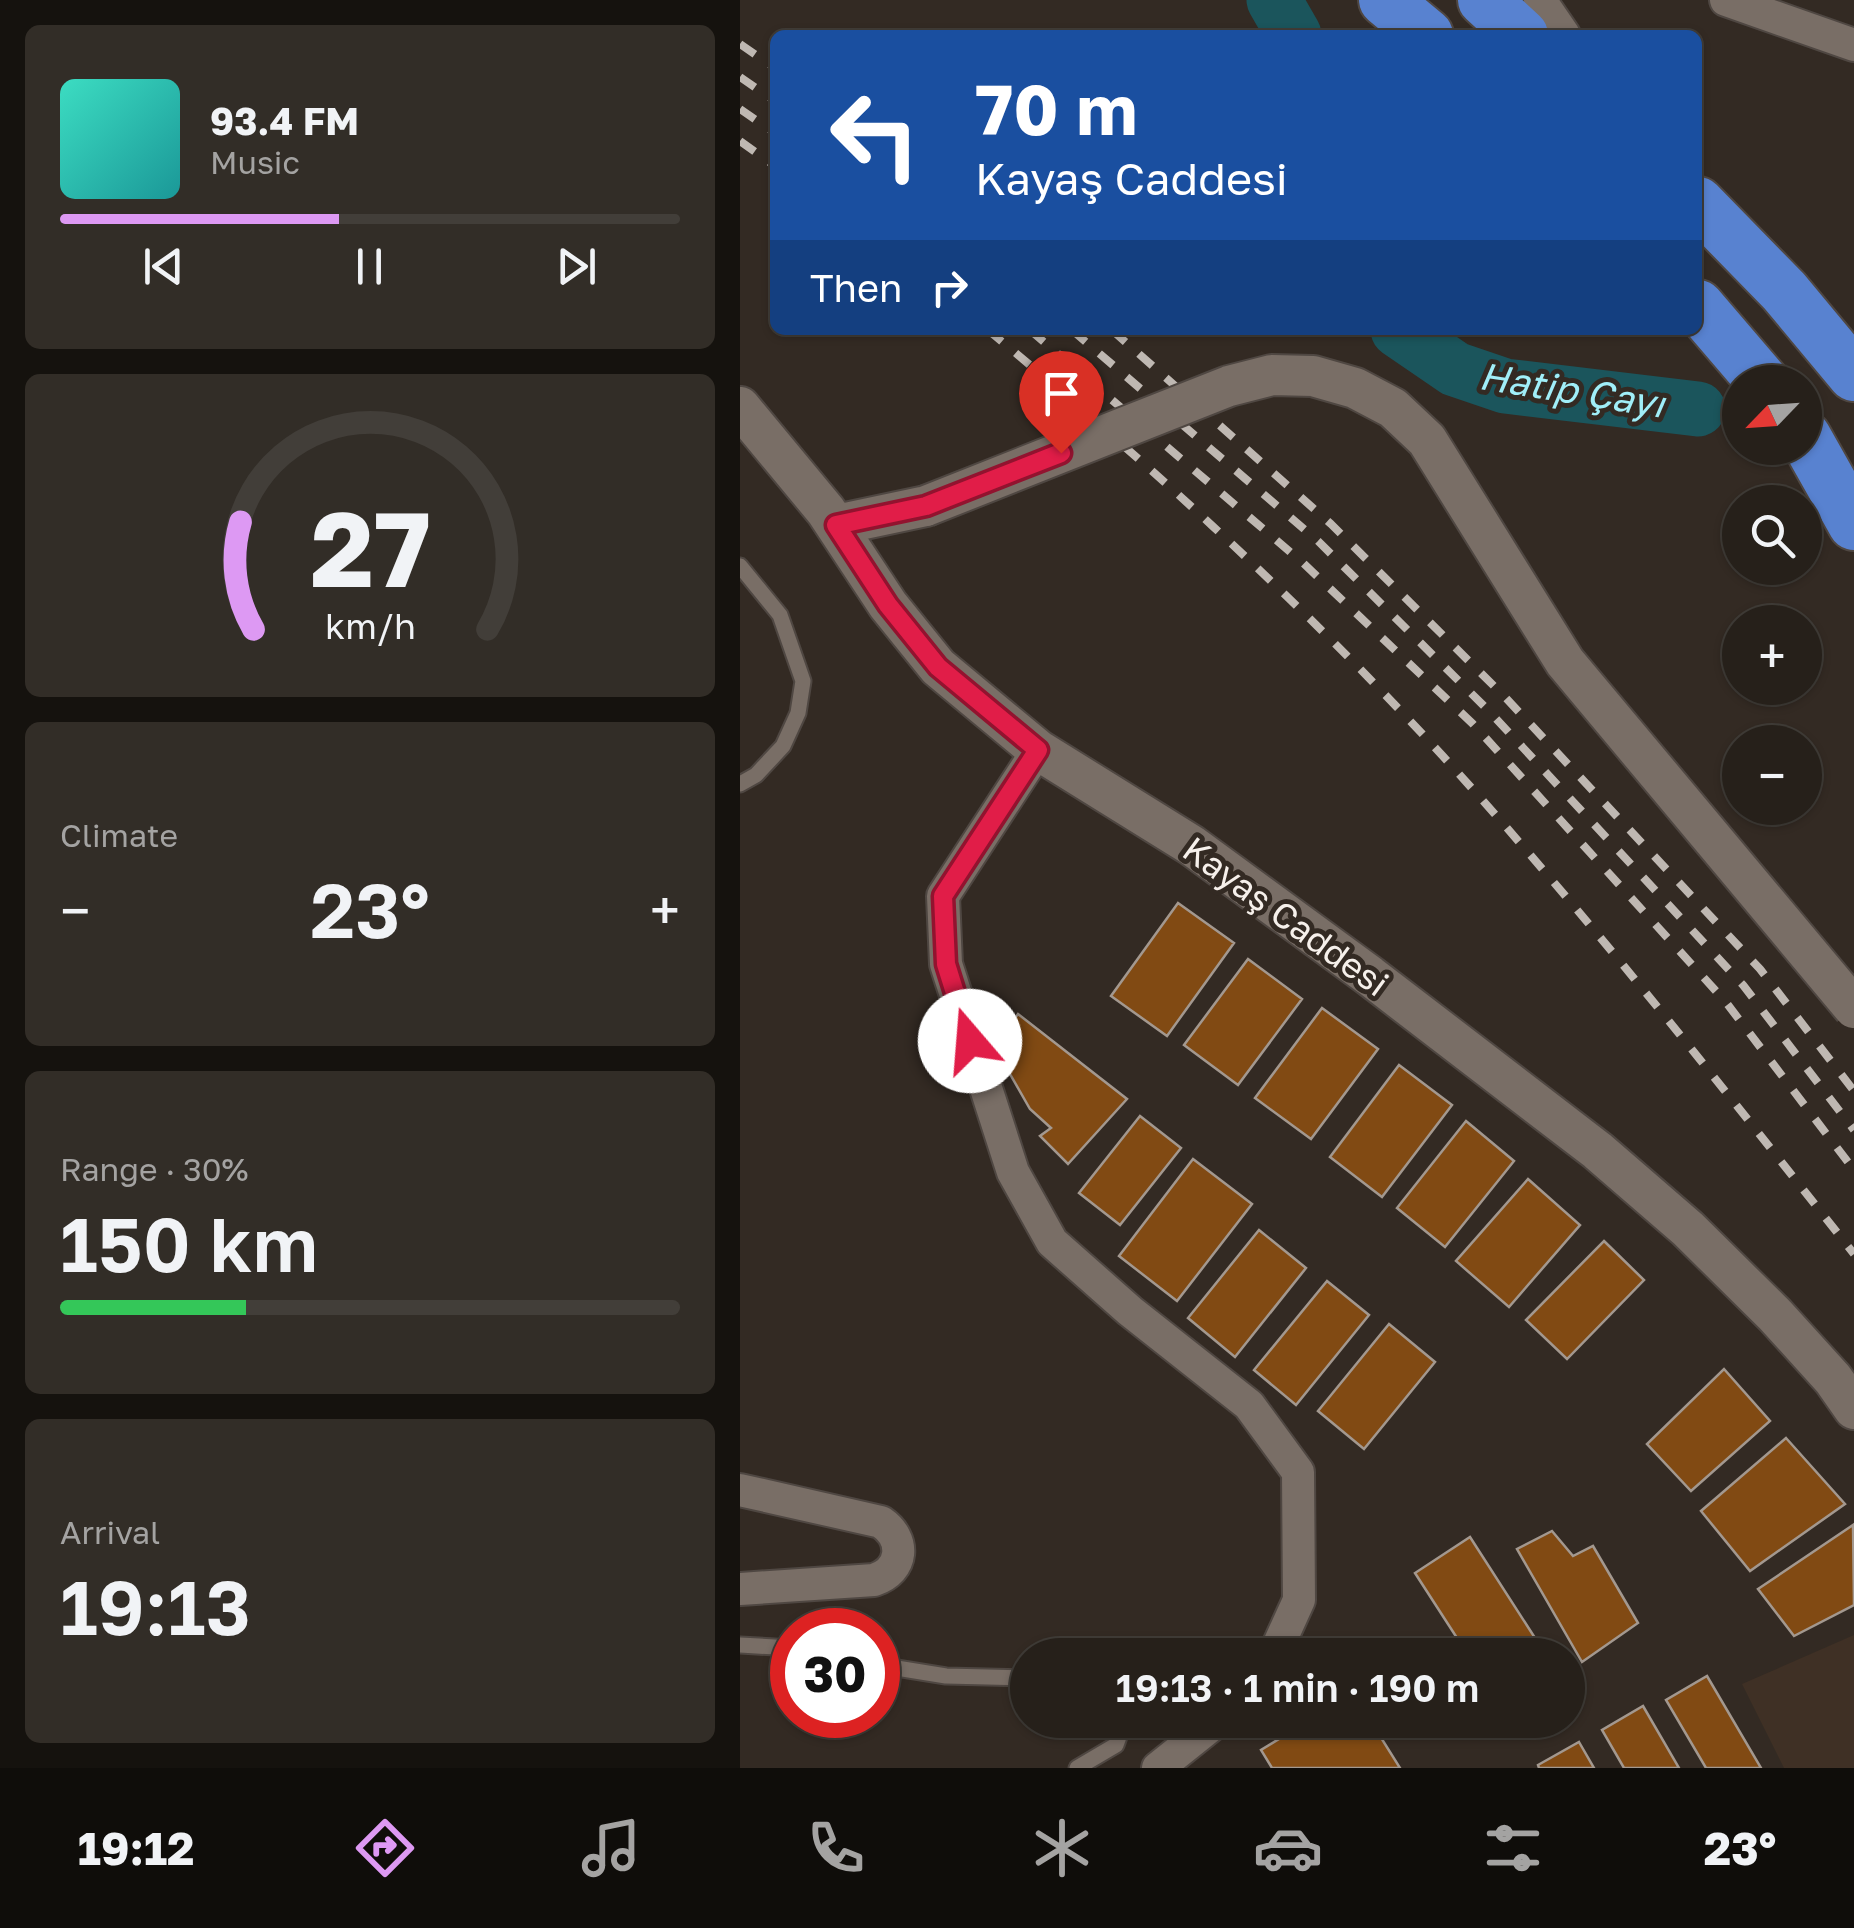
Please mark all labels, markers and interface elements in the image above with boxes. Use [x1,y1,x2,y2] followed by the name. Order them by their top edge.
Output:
[975,66,1137,150] text: 70 m
[810,70,940,200] icon: left
[210,98,359,143] text: 93.4 FM
[210,143,300,181] text: Music
[975,151,1288,205] text: Kayaş Caddesi
[136,239,191,294] icon: previous
[342,239,397,294] icon: pause
[549,239,604,294] icon: next
[922,260,977,315] icon: right
[810,265,902,310] text: Then
[1019,351,1104,454] pin
[1477,352,1669,426] water label: Hatip Çayı
[1722,365,1822,465] north arrow
[1722,365,1822,825] map controls
[1034,366,1089,421] icon: arrive
[310,485,430,610] text: 27
[1722,485,1822,585] button: search
[325,604,415,647] text: km/h
[1722,605,1822,705] button: +
[1722,725,1822,825] button: −
[60,816,178,854] text: Climate
[1175,827,1397,1005] street label: Kayaş Caddesi
[310,864,430,955] text: 23°
[60,877,90,943] text: −
[650,877,680,943] text: +
[918,989,1022,1093] position arrow
[60,1150,248,1188] text: Range · 30%
[60,1198,318,1289] text: 150 km
[60,1513,160,1551] text: Arrival
[60,1561,251,1652] text: 19:13
[770,1608,900,1738] speed limit sign: 30
[1116,1665,1479,1710] text: 19:13 · 1 min · 190 m
[350,1813,420,1883] icon: directions
[576,1813,646,1883] icon: music
[801,1813,871,1883] icon: phone
[1027,1813,1097,1883] icon: climate
[1253,1813,1323,1883] icon: car
[1478,1813,1548,1883] icon: filters
[78,1821,195,1875] text: 19:12
[1704,1821,1776,1875] text: 23°

